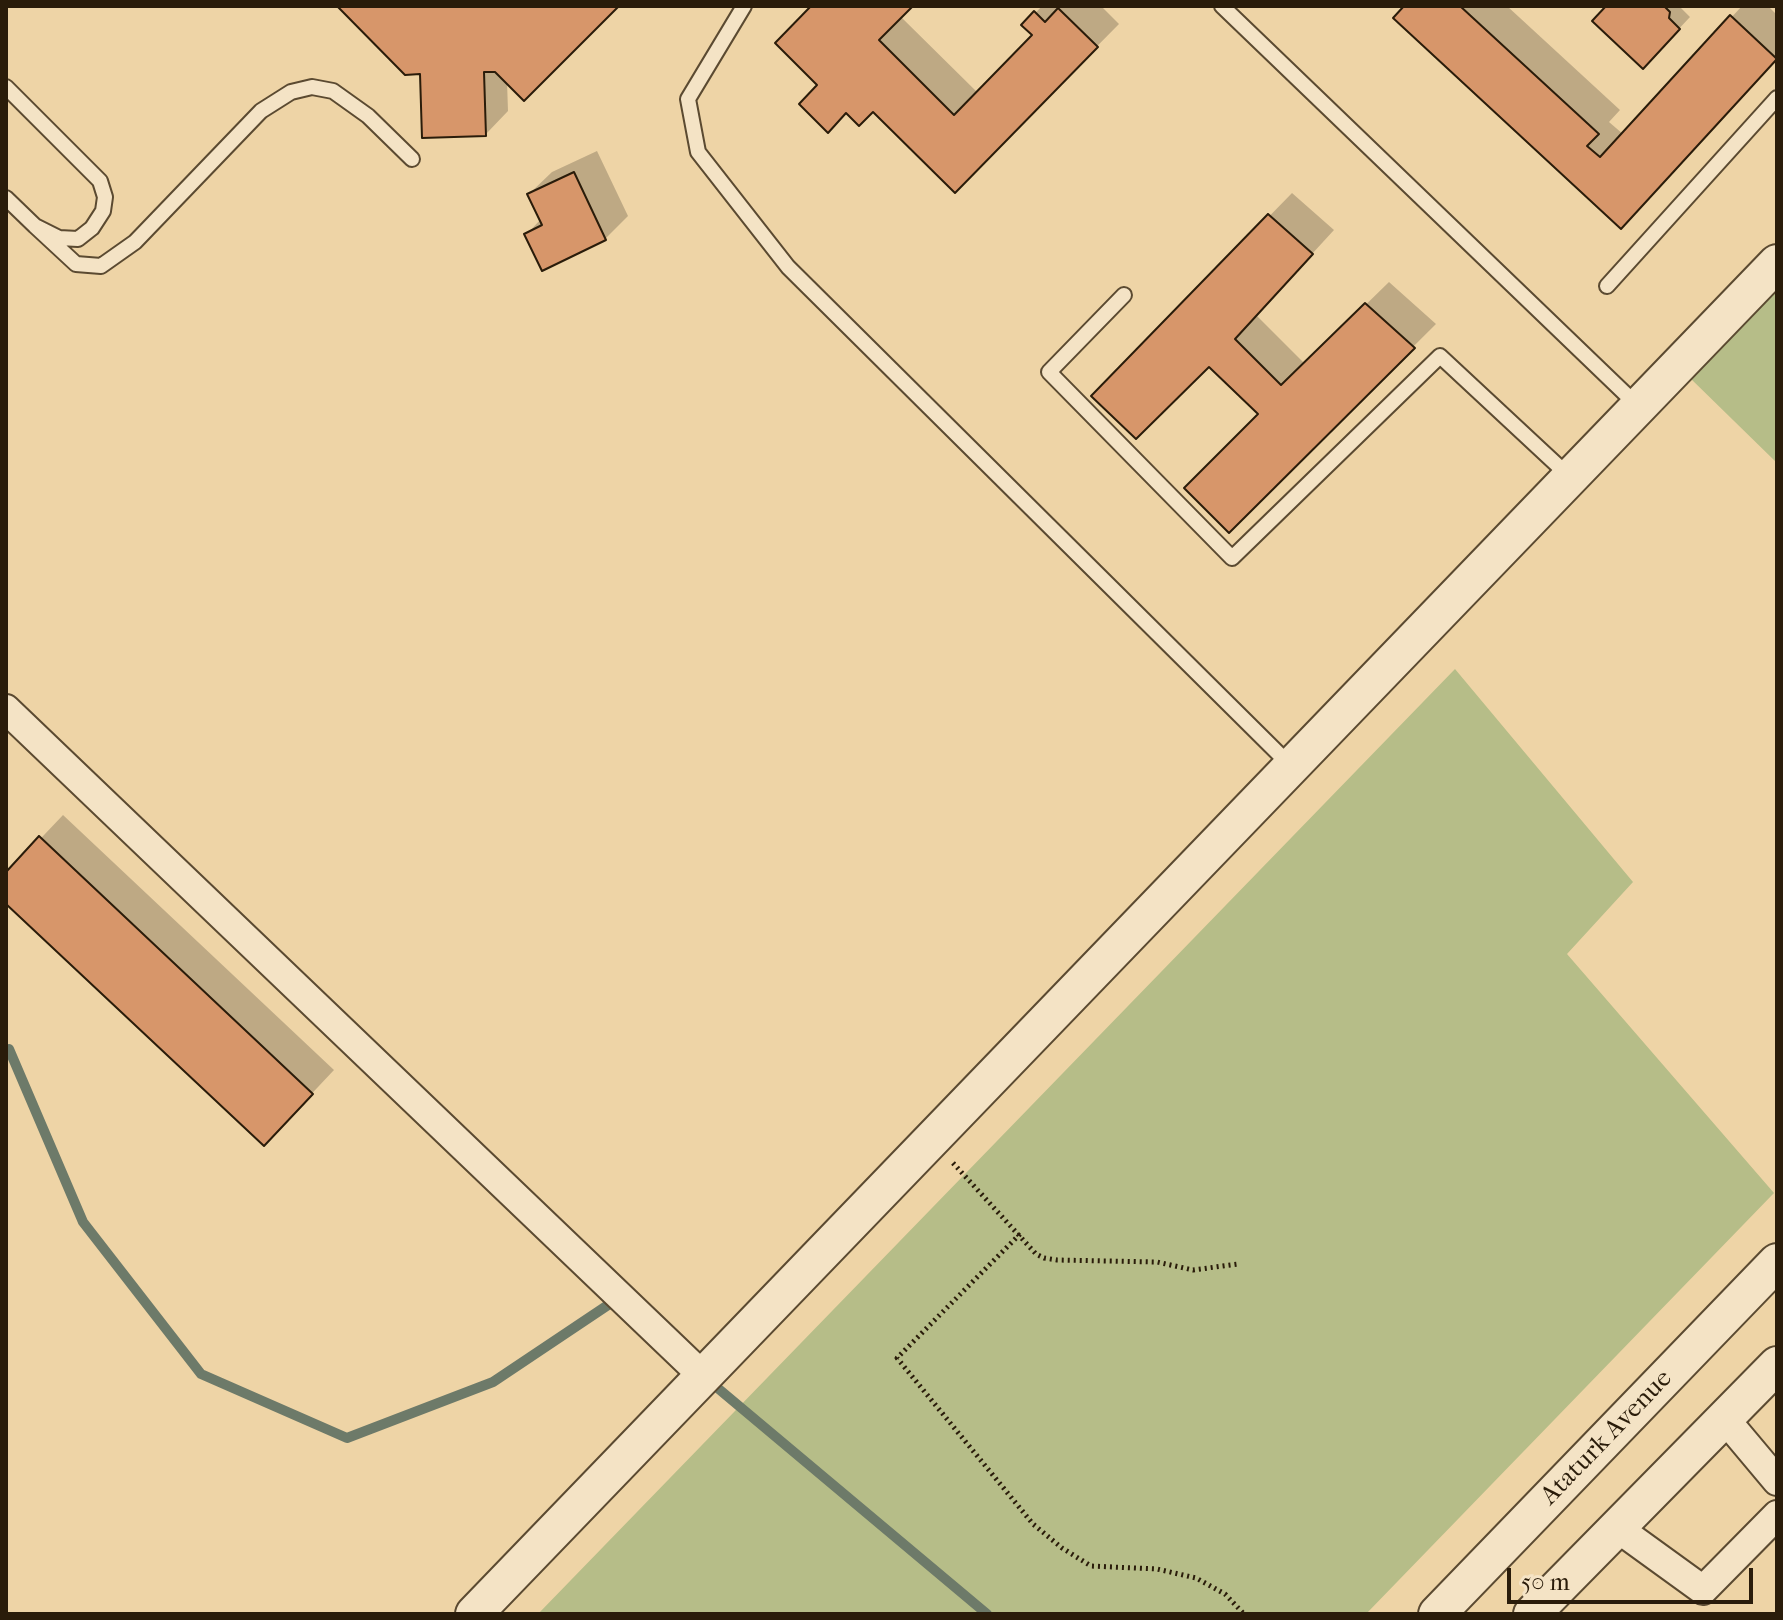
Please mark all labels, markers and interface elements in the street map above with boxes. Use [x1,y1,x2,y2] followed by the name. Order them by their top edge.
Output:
[1535,1364,1679,1512] street label: Ataturk Avenue
[1511,1552,1757,1602] scale bar
[1521,1568,1570,1596] text: 50 m

